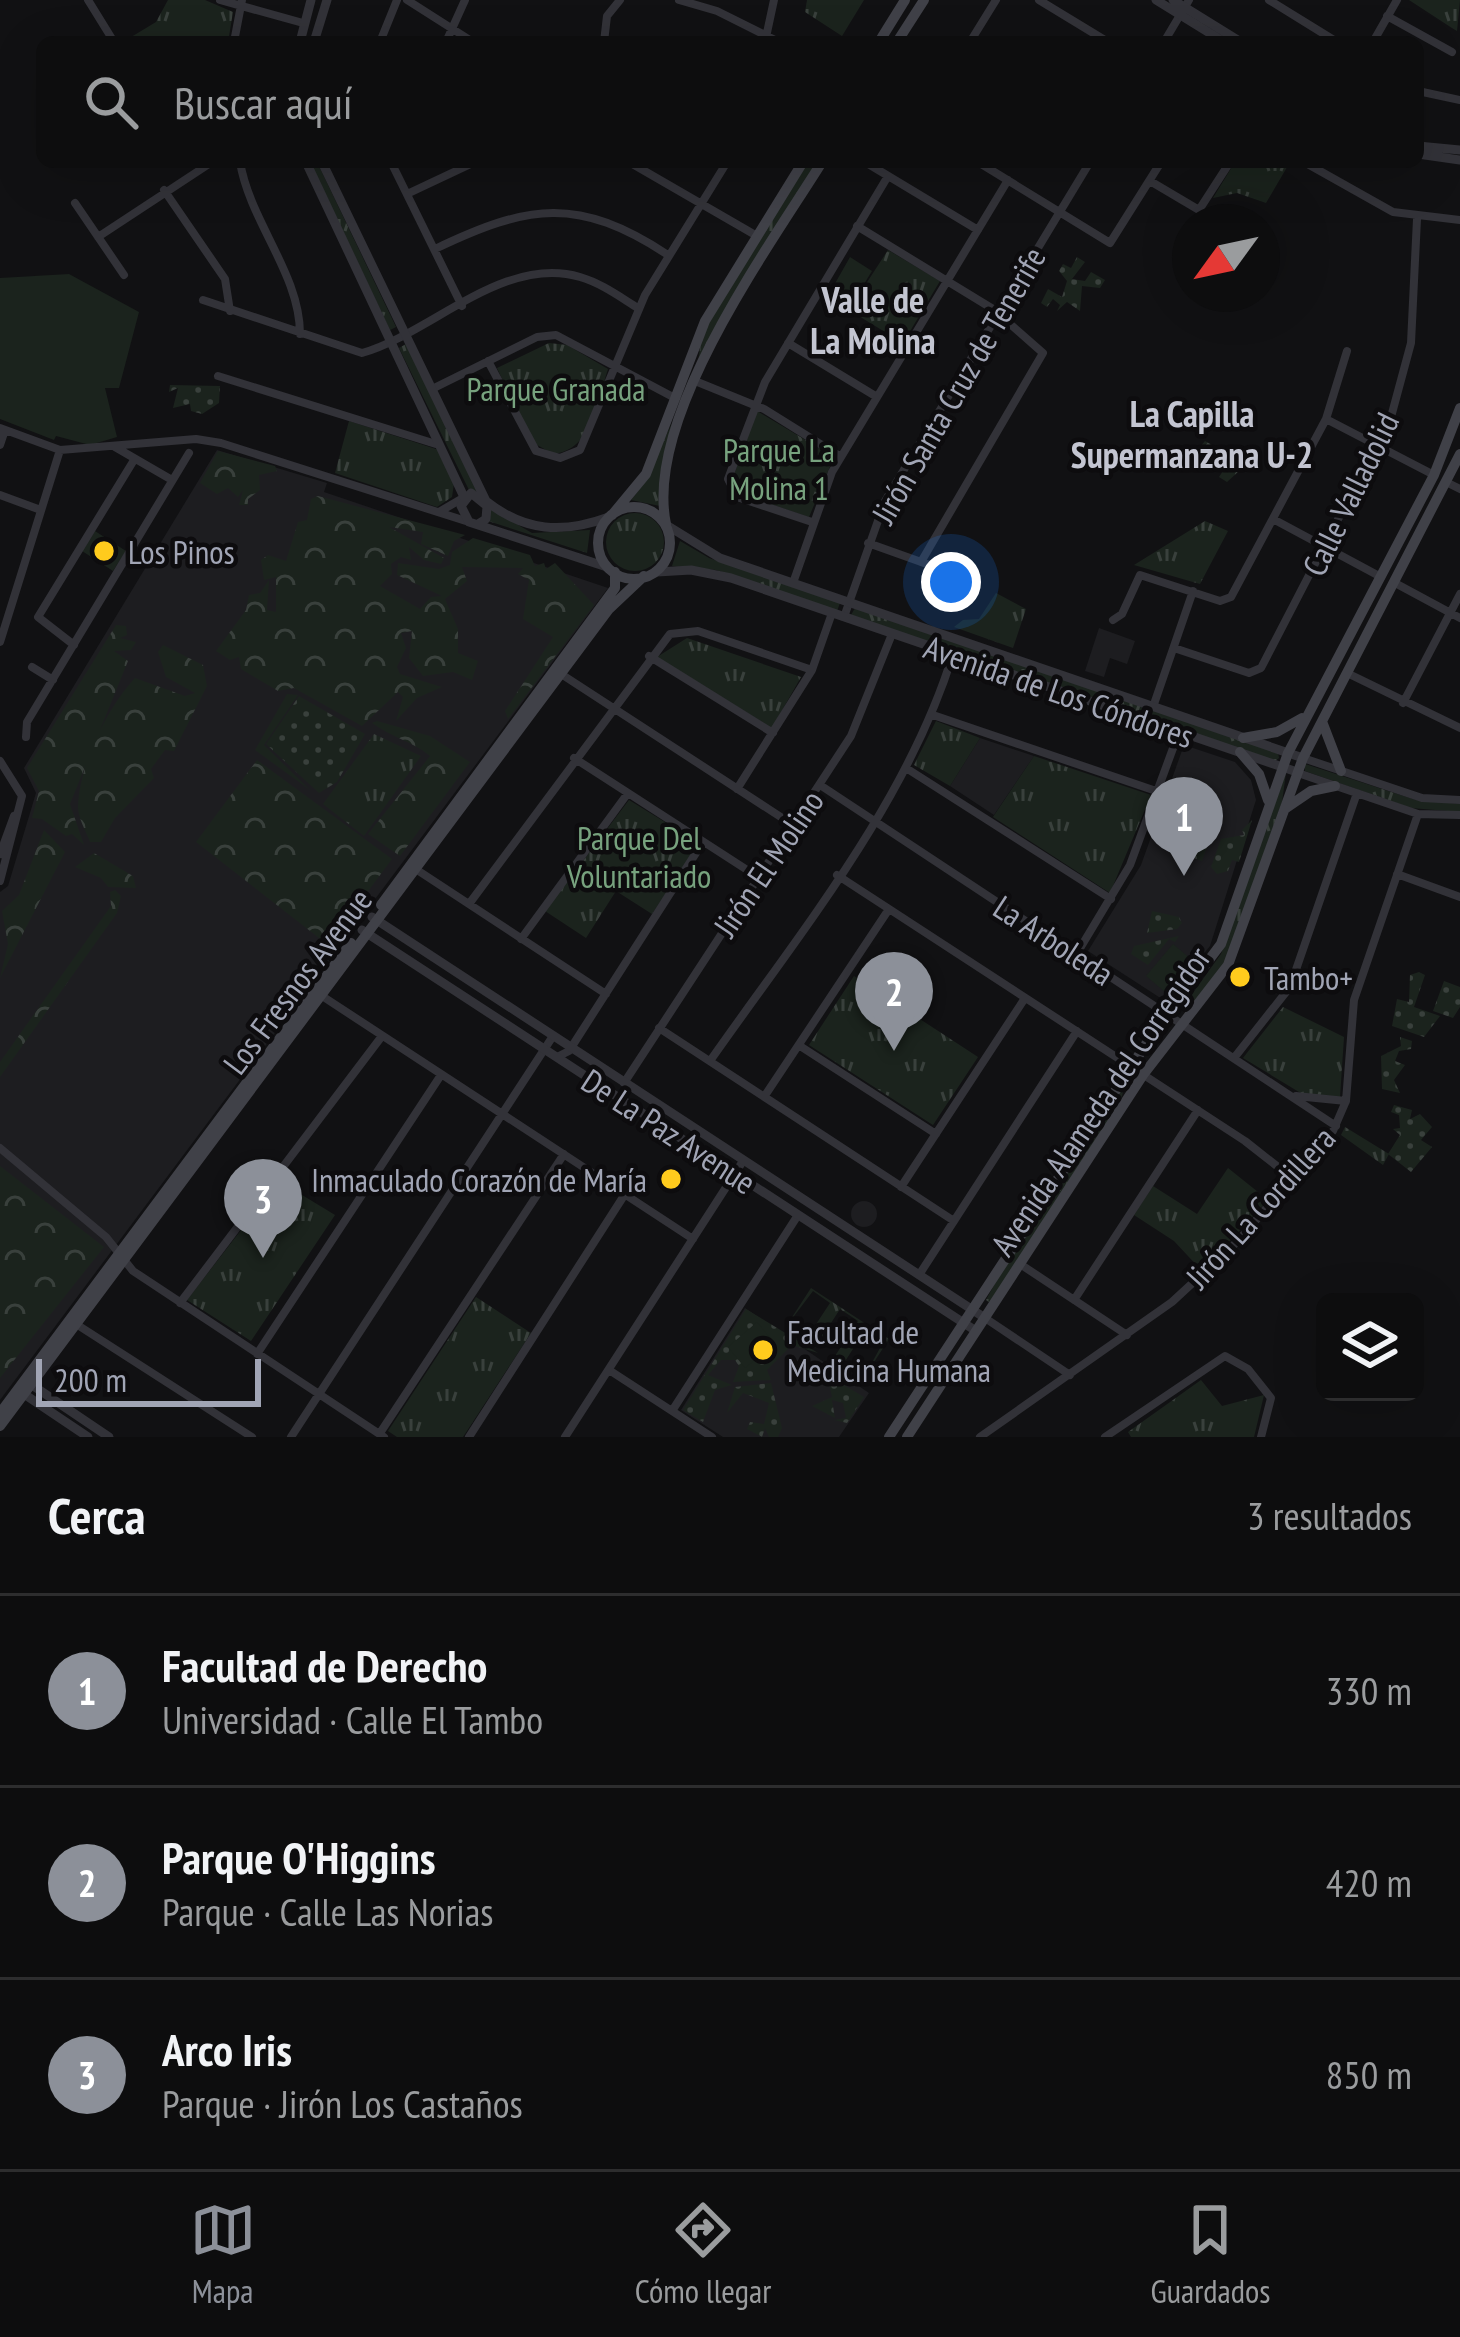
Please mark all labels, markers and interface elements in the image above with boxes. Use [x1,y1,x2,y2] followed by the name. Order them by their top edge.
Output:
[36,36,1424,168] search box
[78,69,144,135] icon: search
[174,73,353,131] text: Buscar aquí
[1172,204,1280,312] north arrow
[861,239,1055,532] street label: Jirón Santa Cruz de Tenerife
[810,276,936,364] district label: Valle de La Molina
[466,367,646,410] park label: Parque Granada
[1071,390,1313,478] district label: La Capilla Supermanzana U-2
[1292,405,1408,583] street label: Calle Valladolid
[723,428,835,509] park label: Parque La Molina 1
[128,530,235,573] place label: Los Pinos
[91,538,117,564] marker: Los Pinos
[921,552,981,612] your location
[919,625,1199,757] street label: Avenida de Los Cóndores
[1145,777,1223,876] pin: 1
[703,782,833,945] street label: Jirón El Molino
[566,816,711,897] park label: Parque Del Voluntariado
[213,880,381,1082] street label: Los Fresnos Avenue
[986,885,1122,995] street label: La Arboleda
[980,938,1220,1264] street label: Avenida Alameda del Corregidor
[855,952,933,1051] pin: 2
[1264,956,1353,999] place label: Tambo+
[1227,964,1253,990] marker: Tambo+
[574,1059,764,1203] street label: De La Paz Avenue
[1175,1117,1344,1298] street label: Jirón La Cordillera
[311,1158,647,1201] place label: Inmaculado Corazón de María
[224,1159,302,1258] pin: 3
[658,1166,684,1192] marker: Inmaculado Corazón de María
[1316,1293,1424,1401] map controls
[1316,1293,1424,1401] button: layers
[787,1310,991,1391] place label: Facultad de Medicina Humana
[750,1337,776,1363] marker: Facultad de Medicina Humana
[36,1353,261,1406] scale bar
[54,1358,127,1401] text: 200 m
[48,1482,146,1548] text: Cerca
[1247,1490,1412,1541] text: 3 resultados
[162,1636,487,1694] text: Facultad de Derecho
[78,1665,96,1716] text: 1
[1326,1665,1412,1716] text: 330 m
[162,1694,543,1745] text: Universidad · Calle El Tambo
[162,1828,435,1886] text: Parque O'Higgins
[78,1857,96,1908] text: 2
[1326,1857,1412,1908] text: 420 m
[162,1886,494,1937] text: Parque · Calle Las Norias
[162,2020,292,2078] text: Arco Iris
[78,2049,96,2100] text: 3
[1326,2049,1412,2100] text: 850 m
[162,2078,523,2129] text: Parque · Jirón Los Castaños
[190,2197,256,2312] tab: Mapa
[635,2197,771,2312] tab: Cómo llegar
[1150,2197,1270,2312] tab: Guardados

